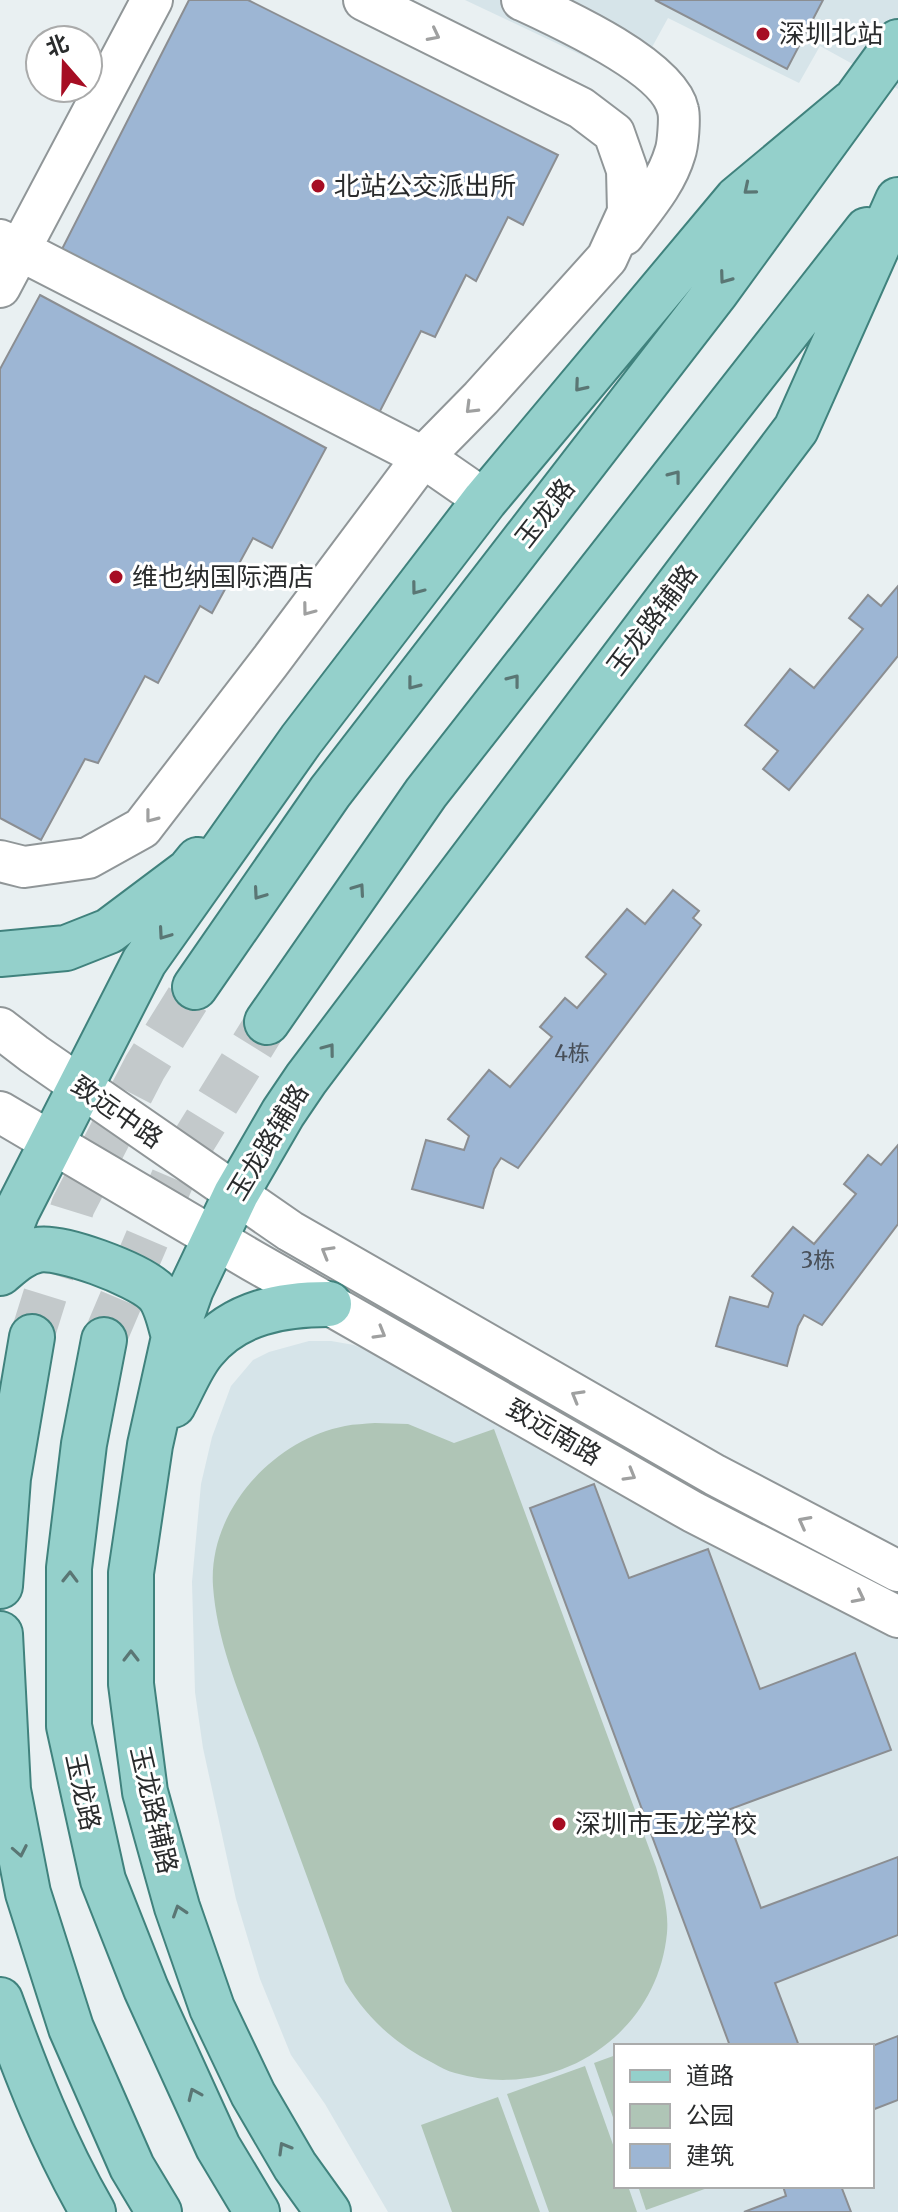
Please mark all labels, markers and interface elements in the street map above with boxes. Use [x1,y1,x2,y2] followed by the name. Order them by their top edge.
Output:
[779,17,883,50] place label: 深圳北站
[24,24,104,104] north arrow
[425,25,440,41] one-way arrow
[754,25,772,43] marker: 深圳北站
[42,28,72,62] text: 北
[334,169,516,202] place label: 北站公交派出所
[309,177,327,195] marker: 北站公交派出所
[744,179,758,194] one-way arrow
[720,270,735,284] one-way arrow
[575,377,590,392] one-way arrow
[466,399,480,413] one-way arrow
[665,470,679,484] one-way arrow
[508,472,582,554] street label: 玉龙路
[599,558,704,682] street label: 玉龙路辅路
[132,560,314,593] place label: 维也纳国际酒店
[107,568,125,586] marker: 维也纳国际酒店
[412,580,426,595] one-way arrow
[304,601,318,616] one-way arrow
[505,674,519,689] one-way arrow
[408,675,422,690] one-way arrow
[146,808,160,823] one-way arrow
[349,883,364,897] one-way arrow
[254,885,269,899] one-way arrow
[159,925,174,940] one-way arrow
[554,1039,590,1067] house number: 4栋
[319,1043,333,1058] one-way arrow
[65,1068,169,1155] street label: 致远中路
[220,1078,315,1206] street label: 玉龙路辅路
[321,1246,336,1262] one-way arrow
[801,1246,835,1274] house number: 3栋
[371,1323,385,1339] one-way arrow
[571,1390,586,1406] one-way arrow
[501,1391,608,1472] street label: 致远南路
[621,1466,636,1481] one-way arrow
[798,1517,812,1532] one-way arrow
[61,1570,78,1583] one-way arrow
[851,1587,866,1603] one-way arrow
[122,1649,140,1662] one-way arrow
[124,1743,185,1877] street label: 玉龙路辅路
[59,1750,108,1833] street label: 玉龙路
[575,1807,757,1840] place label: 深圳市玉龙学校
[550,1815,568,1833] marker: 深圳市玉龙学校
[11,1843,28,1857] one-way arrow
[172,1904,188,1918] one-way arrow
[614,2044,874,2188] legend
[686,2060,734,2091] text: 道路
[187,2088,203,2103] one-way arrow
[686,2100,734,2131] text: 公园
[686,2140,734,2171] text: 建筑
[278,2142,294,2156] one-way arrow

